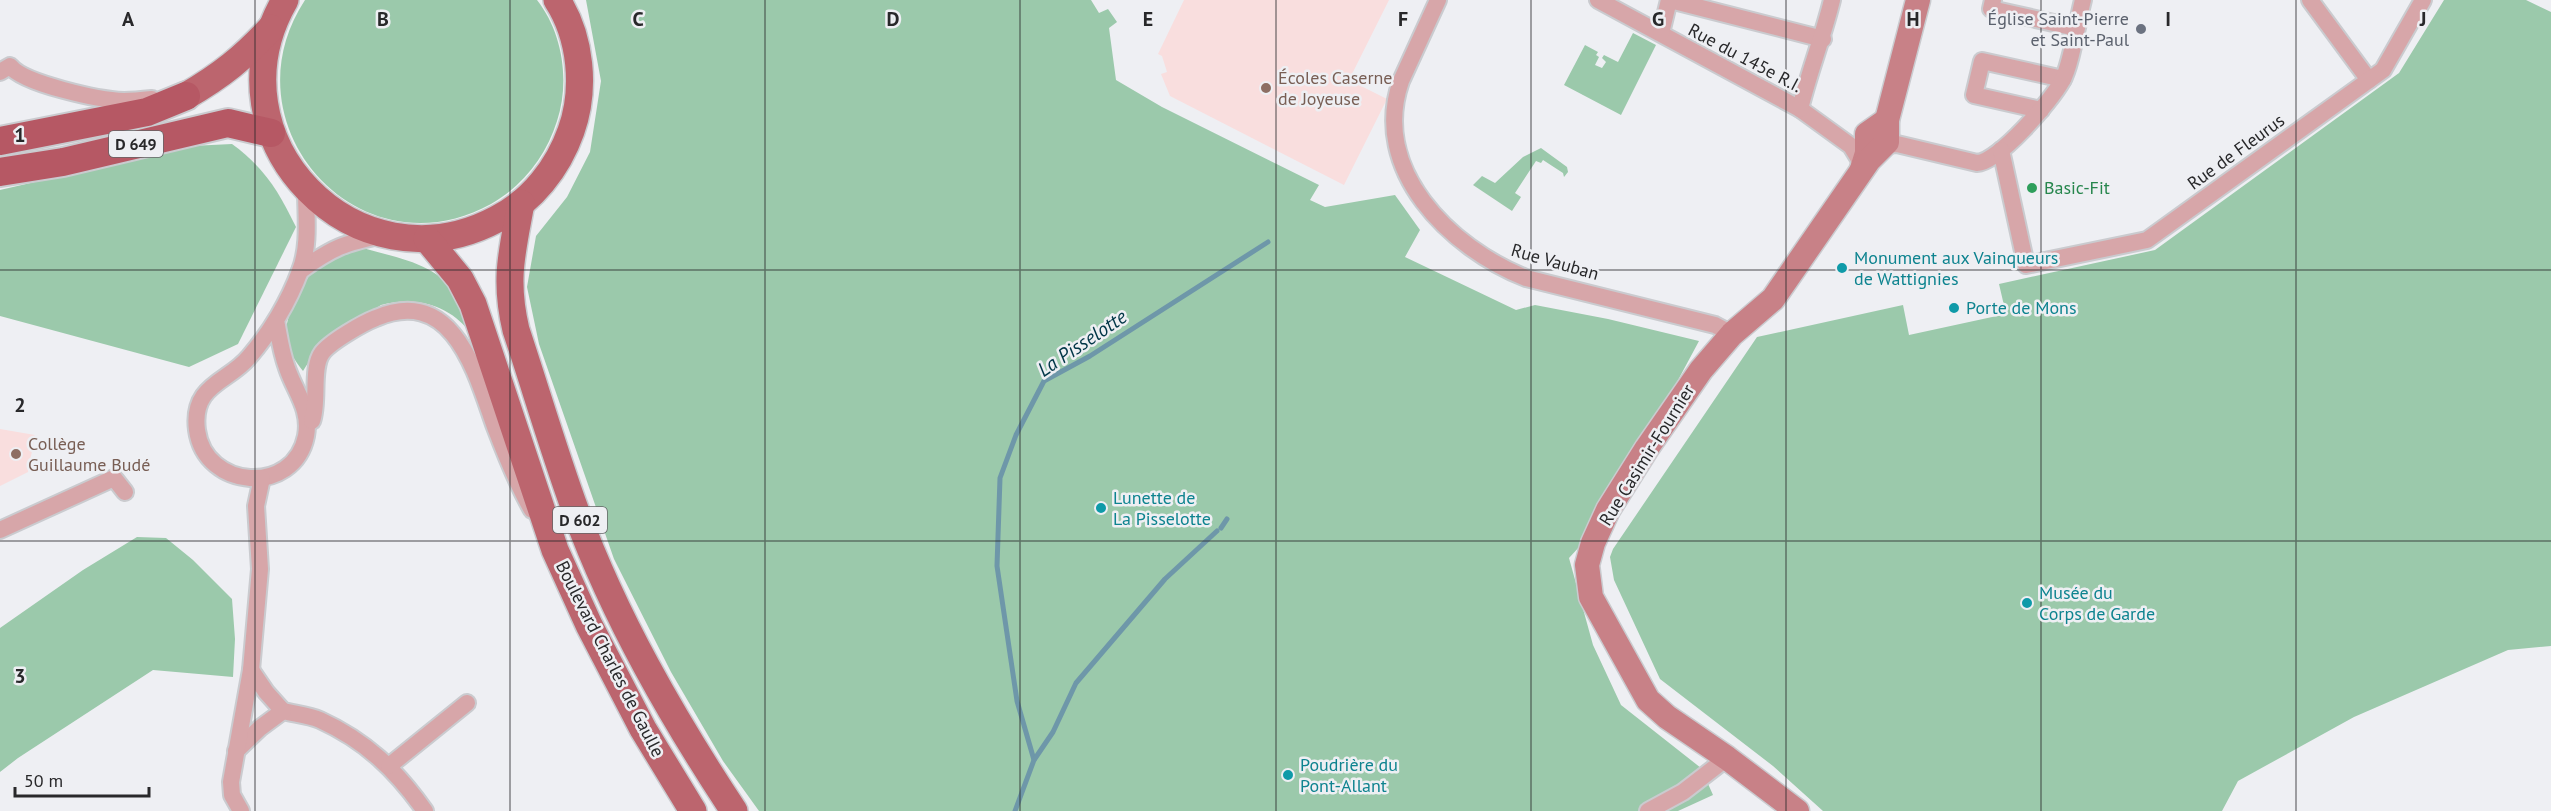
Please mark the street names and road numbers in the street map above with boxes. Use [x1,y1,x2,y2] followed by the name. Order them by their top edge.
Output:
[1684,18,1806,97] street label: Rue du 145e R.I.
[2183,109,2289,195] street label: Rue de Fleurus
[109,131,163,157] road number: D 649
[1509,238,1602,285] street label: Rue Vauban
[1594,380,1699,530] street label: Rue Casimir-Fournier
[553,507,607,533] road number: D 602
[551,557,670,761] street label: Boulevard Charles de Gaulle

